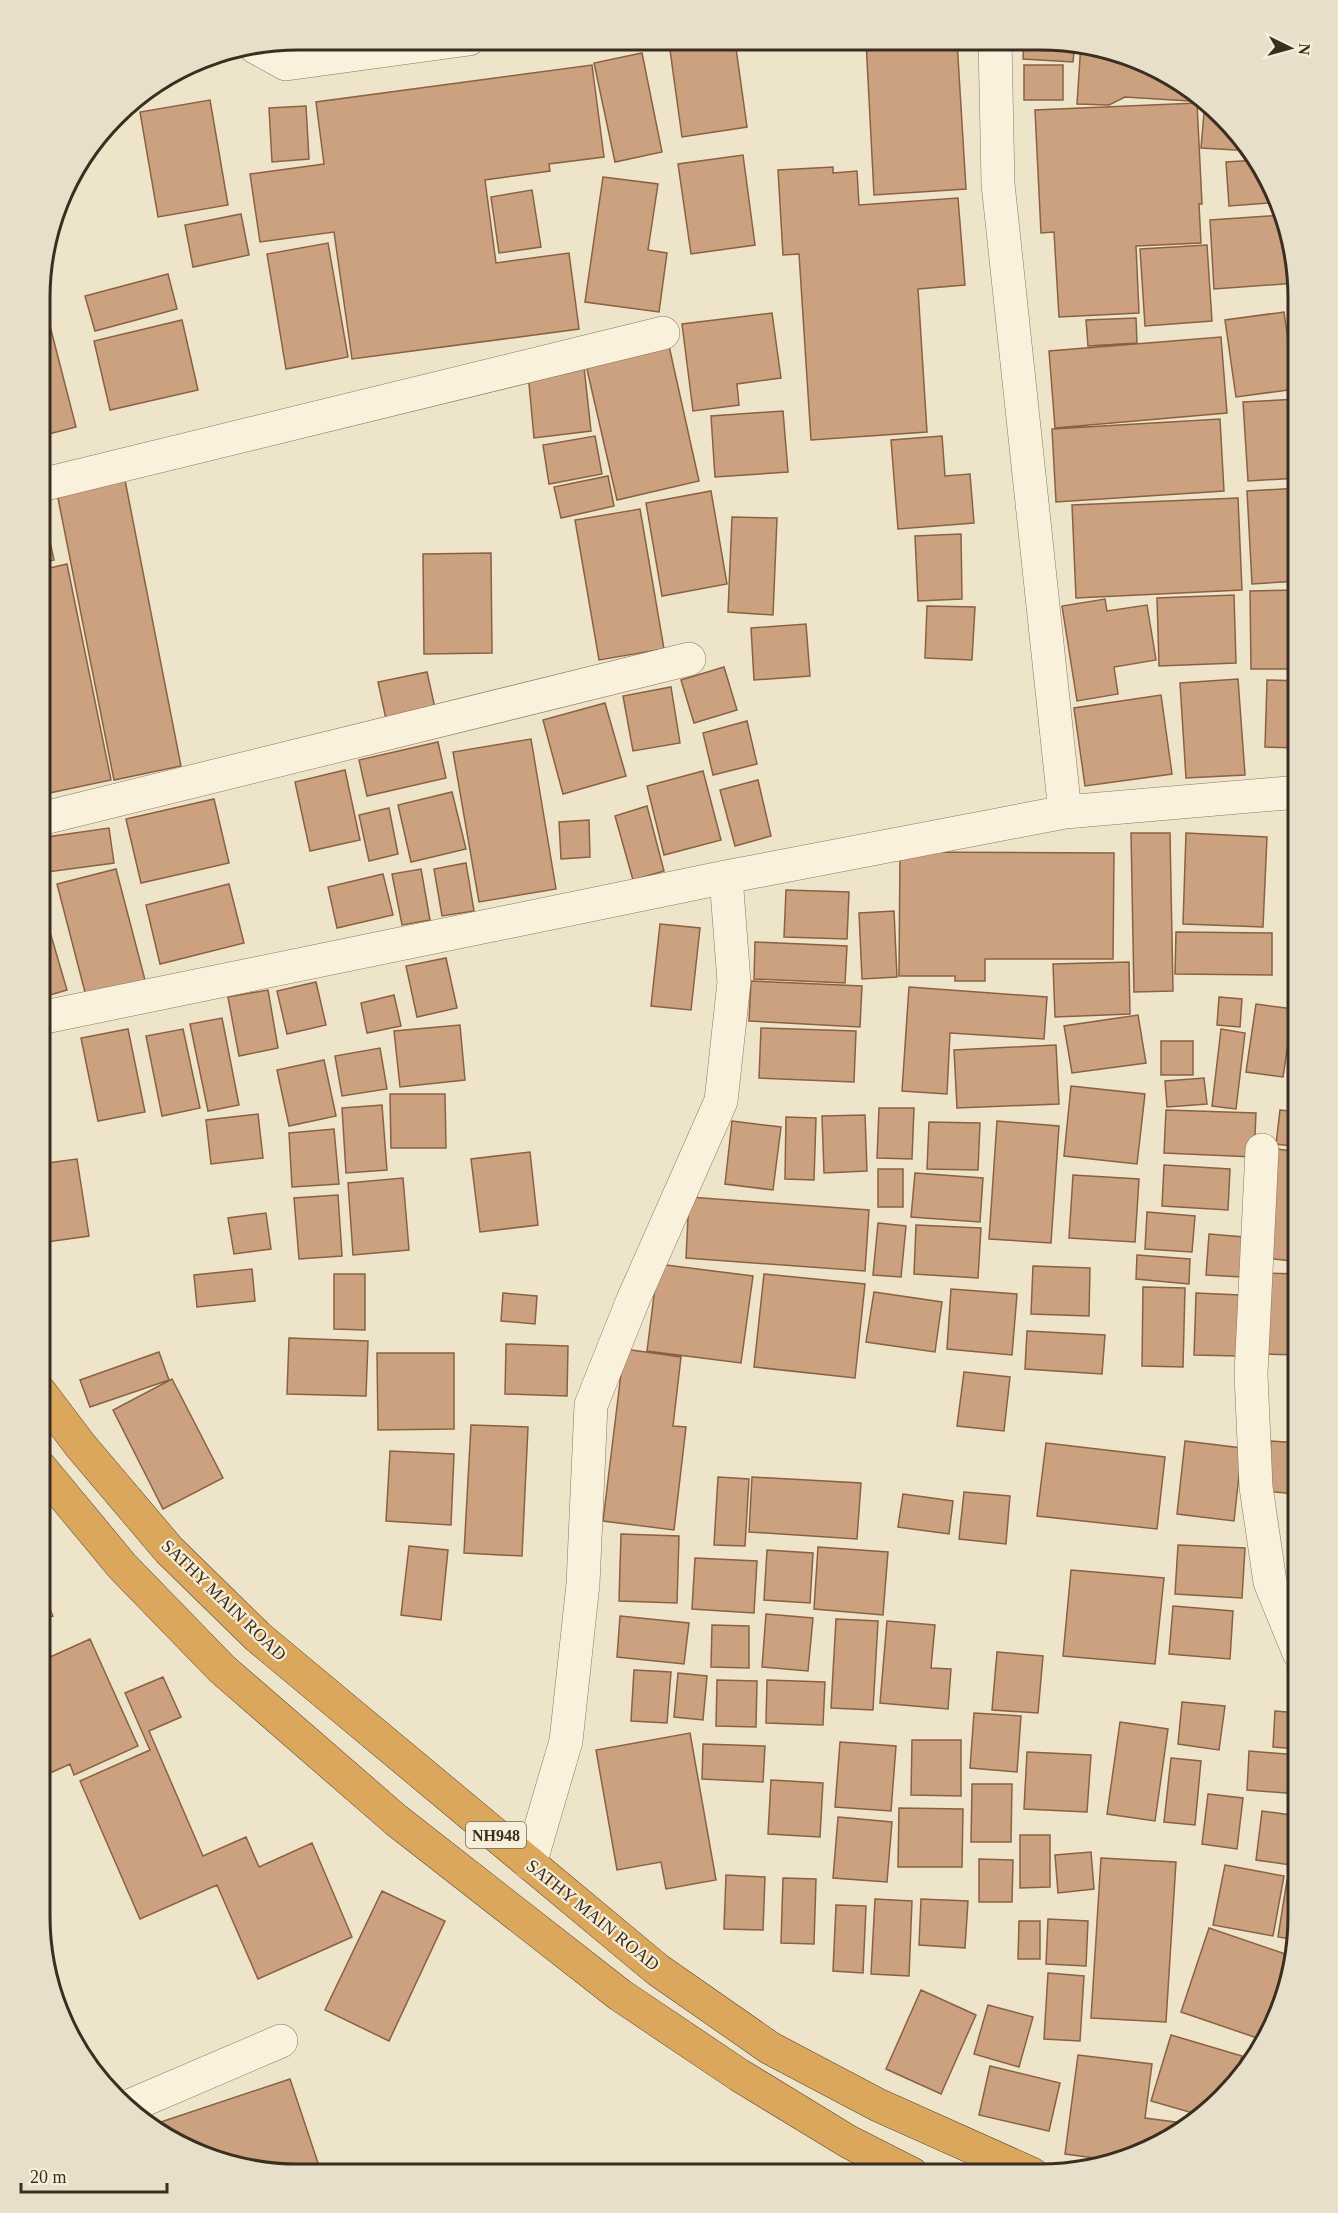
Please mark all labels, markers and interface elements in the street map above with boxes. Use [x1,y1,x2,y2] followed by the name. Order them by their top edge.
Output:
[1260,18,1320,78] north arrow
[1295,43,1313,56] text: N
[158,1535,290,1665] street label: SATHY MAIN ROAD
[466,1822,526,1848] road number: NH948
[522,1855,664,1975] street label: SATHY MAIN ROAD
[21,2156,166,2194] scale bar
[30,2167,67,2187] text: 20 m

